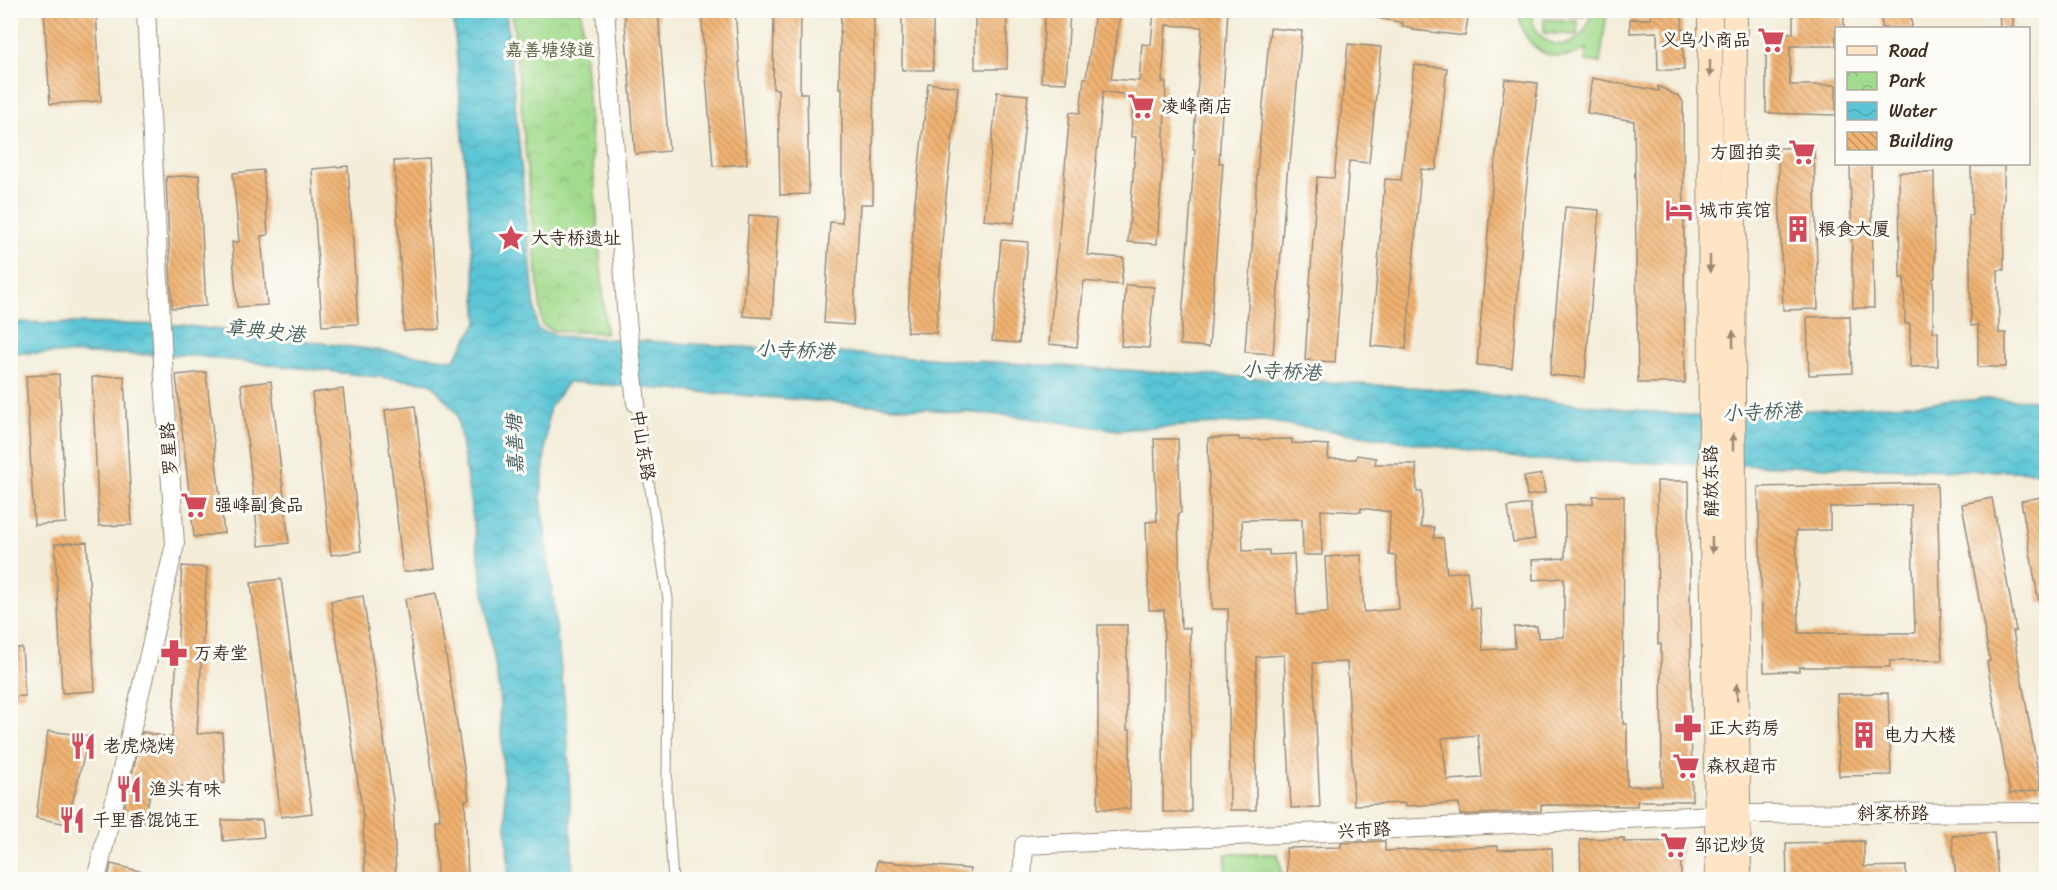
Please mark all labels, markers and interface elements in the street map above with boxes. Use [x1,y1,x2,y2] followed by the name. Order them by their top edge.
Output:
[1661,24,1751,56] place label: 义乌小商品
[1756,25,1786,55] supermarket icon: 义乌小商品
[1835,27,2030,165] legend
[505,34,595,66] park label: 嘉善塘绿道
[1889,35,1929,67] text: Road
[1705,59,1715,78] one-way arrow
[1889,65,1926,97] text: Park
[1161,90,1233,122] place label: 凌峰商店
[1126,91,1156,121] supermarket icon: 凌峰商店
[1889,95,1938,127] text: Water
[1889,125,1953,157] text: Building
[1710,136,1782,168] place label: 方圆拍卖
[1787,137,1817,167] supermarket icon: 方圆拍卖
[1699,194,1771,226] place label: 城市宾馆
[1664,195,1694,225] hotel icon: 城市宾馆
[1818,213,1890,245] place label: 粮食大厦
[1783,214,1813,244] building icon: 粮食大厦
[531,222,621,254] place label: 大寺桥遗址
[496,223,526,253] place icon: 大寺桥遗址
[1705,254,1715,273] one-way arrow
[223,309,309,353] water label: 章典史港
[1728,330,1738,349] one-way arrow
[754,331,838,369] water label: 小寺桥港
[1240,351,1324,391] water label: 小寺桥港
[1721,392,1805,432] water label: 小寺桥港
[622,407,664,483] street label: 中山东路
[496,411,534,475] water label: 嘉善塘
[151,421,187,477] street label: 罗星路
[1728,433,1738,452] one-way arrow
[1694,445,1728,517] street label: 解放东路
[214,489,304,521] place label: 强峰副食品
[179,490,209,520] supermarket icon: 强峰副食品
[1707,536,1717,555] one-way arrow
[194,637,248,669] place label: 万寿堂
[159,638,189,668] pharmacy icon: 万寿堂
[1732,683,1742,702] one-way arrow
[1708,712,1780,744] place label: 正大药房
[1673,713,1703,743] pharmacy icon: 正大药房
[1884,719,1956,751] place label: 电力大楼
[1849,720,1879,750] building icon: 电力大楼
[103,730,175,762] place label: 老虎烧烤
[68,731,98,761] restaurant icon: 老虎烧烤
[1706,750,1778,782] place label: 森权超市
[1671,751,1701,781] supermarket icon: 森权超市
[149,773,221,805] place label: 渔头有味
[114,774,144,804] restaurant icon: 渔头有味
[1857,797,1929,829] street label: 斜家桥路
[92,804,200,836] place label: 千里香馄饨王
[57,805,87,835] restaurant icon: 千里香馄饨王
[1336,813,1392,847] street label: 兴市路
[1694,829,1766,861] place label: 邹记炒货
[1659,830,1689,860] supermarket icon: 邹记炒货

